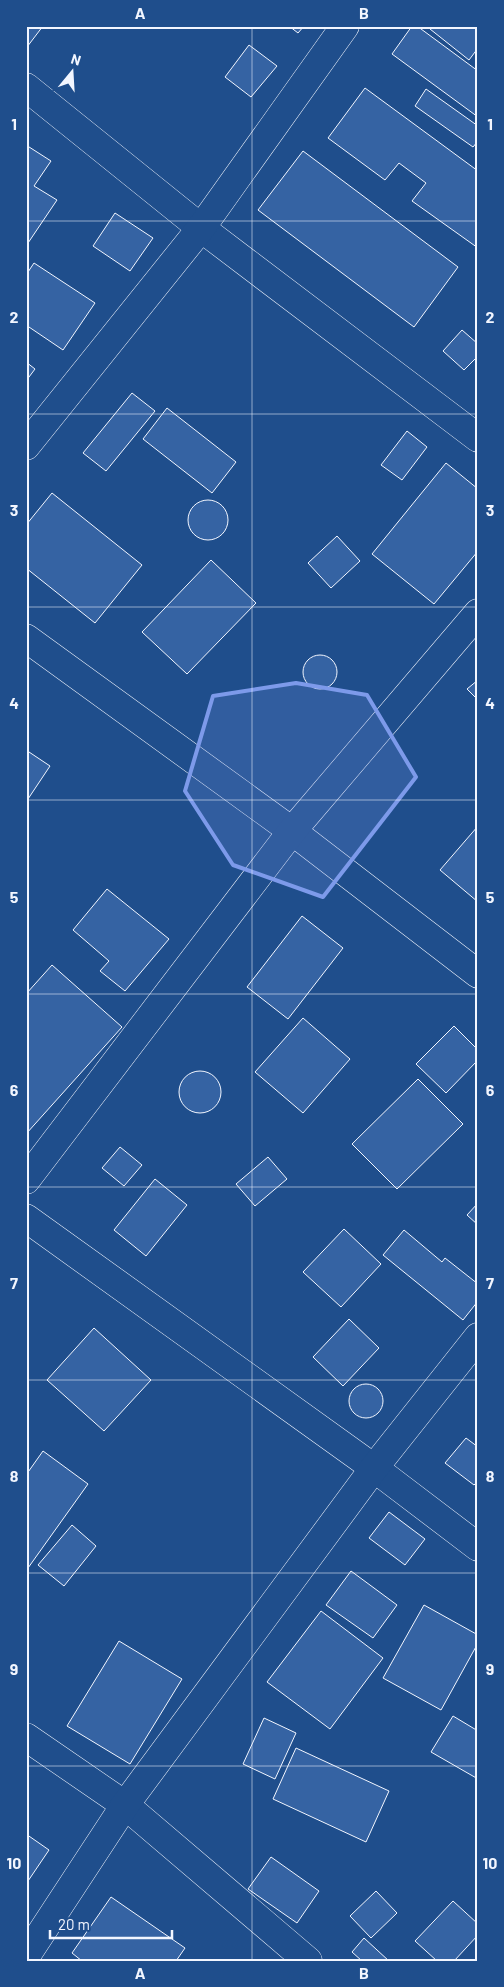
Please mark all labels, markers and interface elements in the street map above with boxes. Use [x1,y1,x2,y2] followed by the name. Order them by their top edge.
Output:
[135,3,146,22] text: A
[359,3,369,22] text: B
[48,48,98,98] north arrow
[69,50,83,69] text: N
[11,114,17,133] text: 1
[487,114,493,133] text: 1
[10,307,19,326] text: 2
[486,307,495,326] text: 2
[10,500,18,519] text: 3
[486,500,494,519] text: 3
[9,693,19,712] text: 4
[485,693,495,712] text: 4
[10,887,19,906] text: 5
[486,887,495,906] text: 5
[10,1080,19,1099] text: 6
[486,1080,495,1099] text: 6
[10,1273,18,1292] text: 7
[486,1273,494,1292] text: 7
[10,1466,19,1485] text: 8
[486,1466,495,1485] text: 8
[10,1659,18,1678] text: 9
[486,1659,494,1678] text: 9
[7,1853,21,1872] text: 10
[483,1853,497,1872] text: 10
[50,1907,172,1939] scale bar
[58,1915,90,1933] text: 20 m
[135,1963,146,1982] text: A
[359,1963,369,1982] text: B

